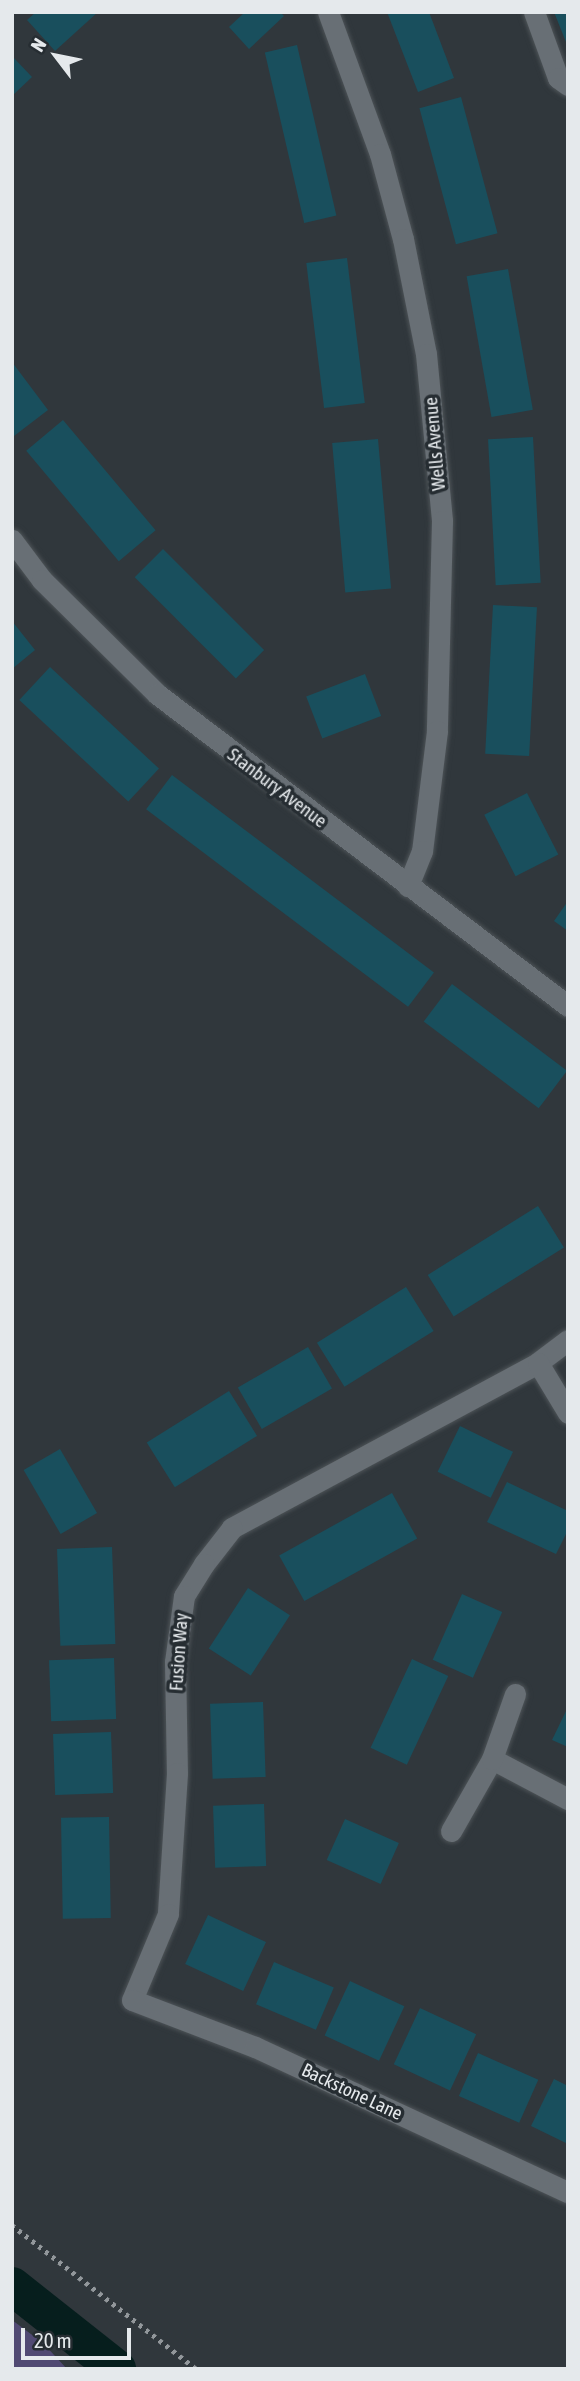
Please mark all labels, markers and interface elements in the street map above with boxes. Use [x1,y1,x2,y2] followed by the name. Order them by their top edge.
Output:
[21,21,91,91] north arrow
[26,34,50,55] text: N
[420,396,450,492] street label: Wells Avenue
[223,743,331,833] street label: Stanbury Avenue
[165,1612,193,1692] street label: Fusion Way
[298,2059,406,2125] street label: Backstone Lane
[24,2314,135,2358] scale bar
[34,2328,72,2352] text: 20 m

